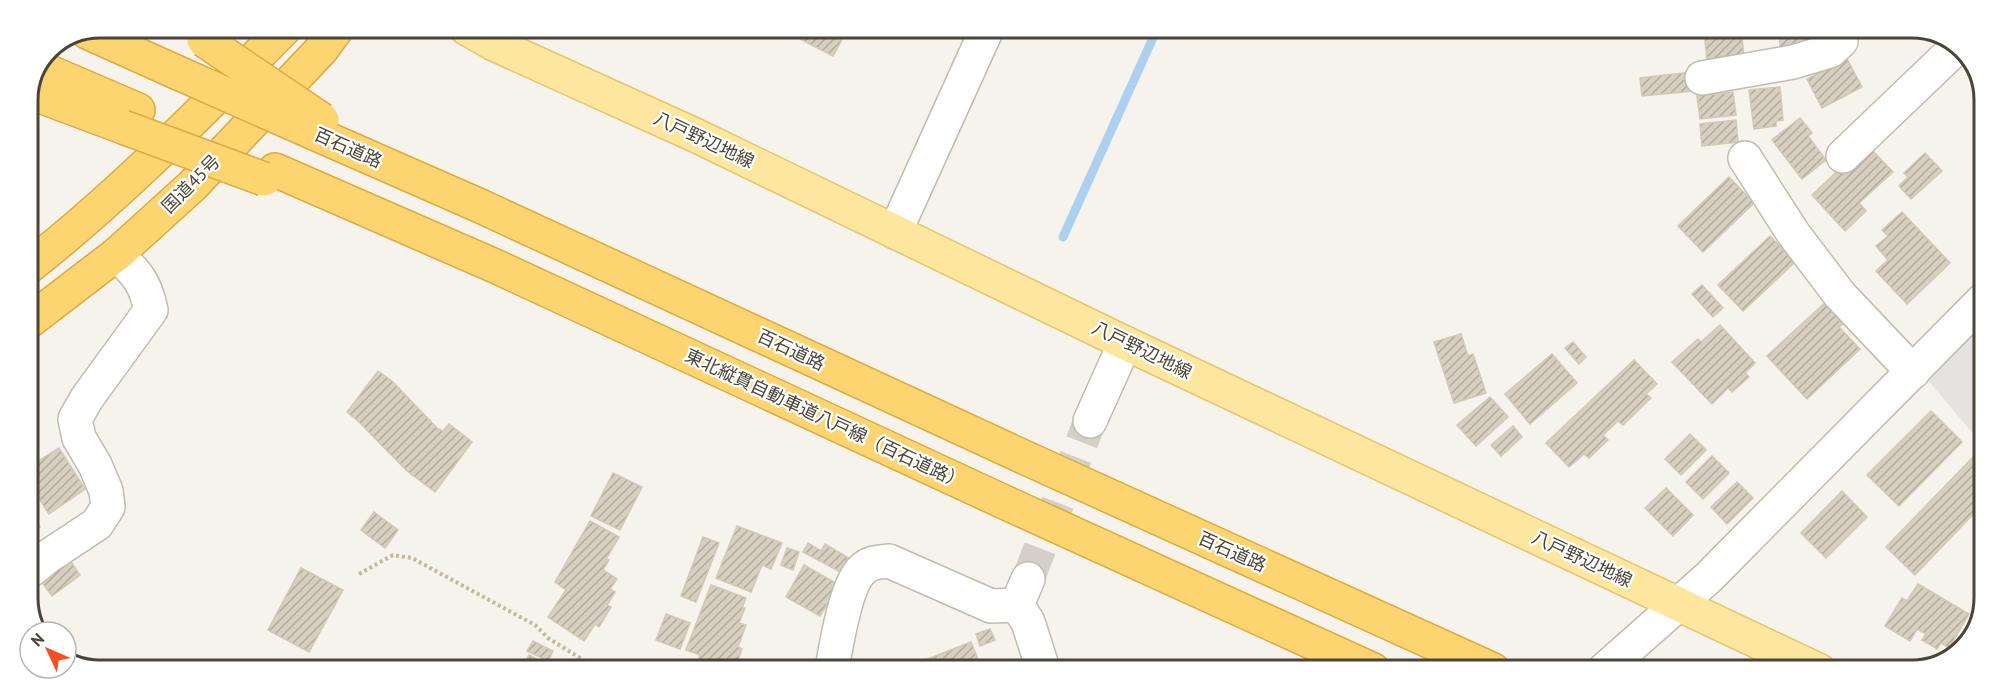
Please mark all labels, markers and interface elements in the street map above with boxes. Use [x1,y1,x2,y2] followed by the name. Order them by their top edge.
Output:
[650,106,758,173] street label: 八戸野辺地線
[311,122,386,173] street label: 百石道路
[156,149,225,218] street label: 国道45号
[1089,316,1196,384] street label: 八戸野辺地線
[754,324,829,375] street label: 百石道路
[682,343,969,494] street label: 東北縦貫自動車道八戸線（百石道路）
[1528,525,1636,592] street label: 八戸野辺地線
[1195,526,1270,577] street label: 百石道路
[18,620,78,680] north arrow
[26,629,48,650] text: N

